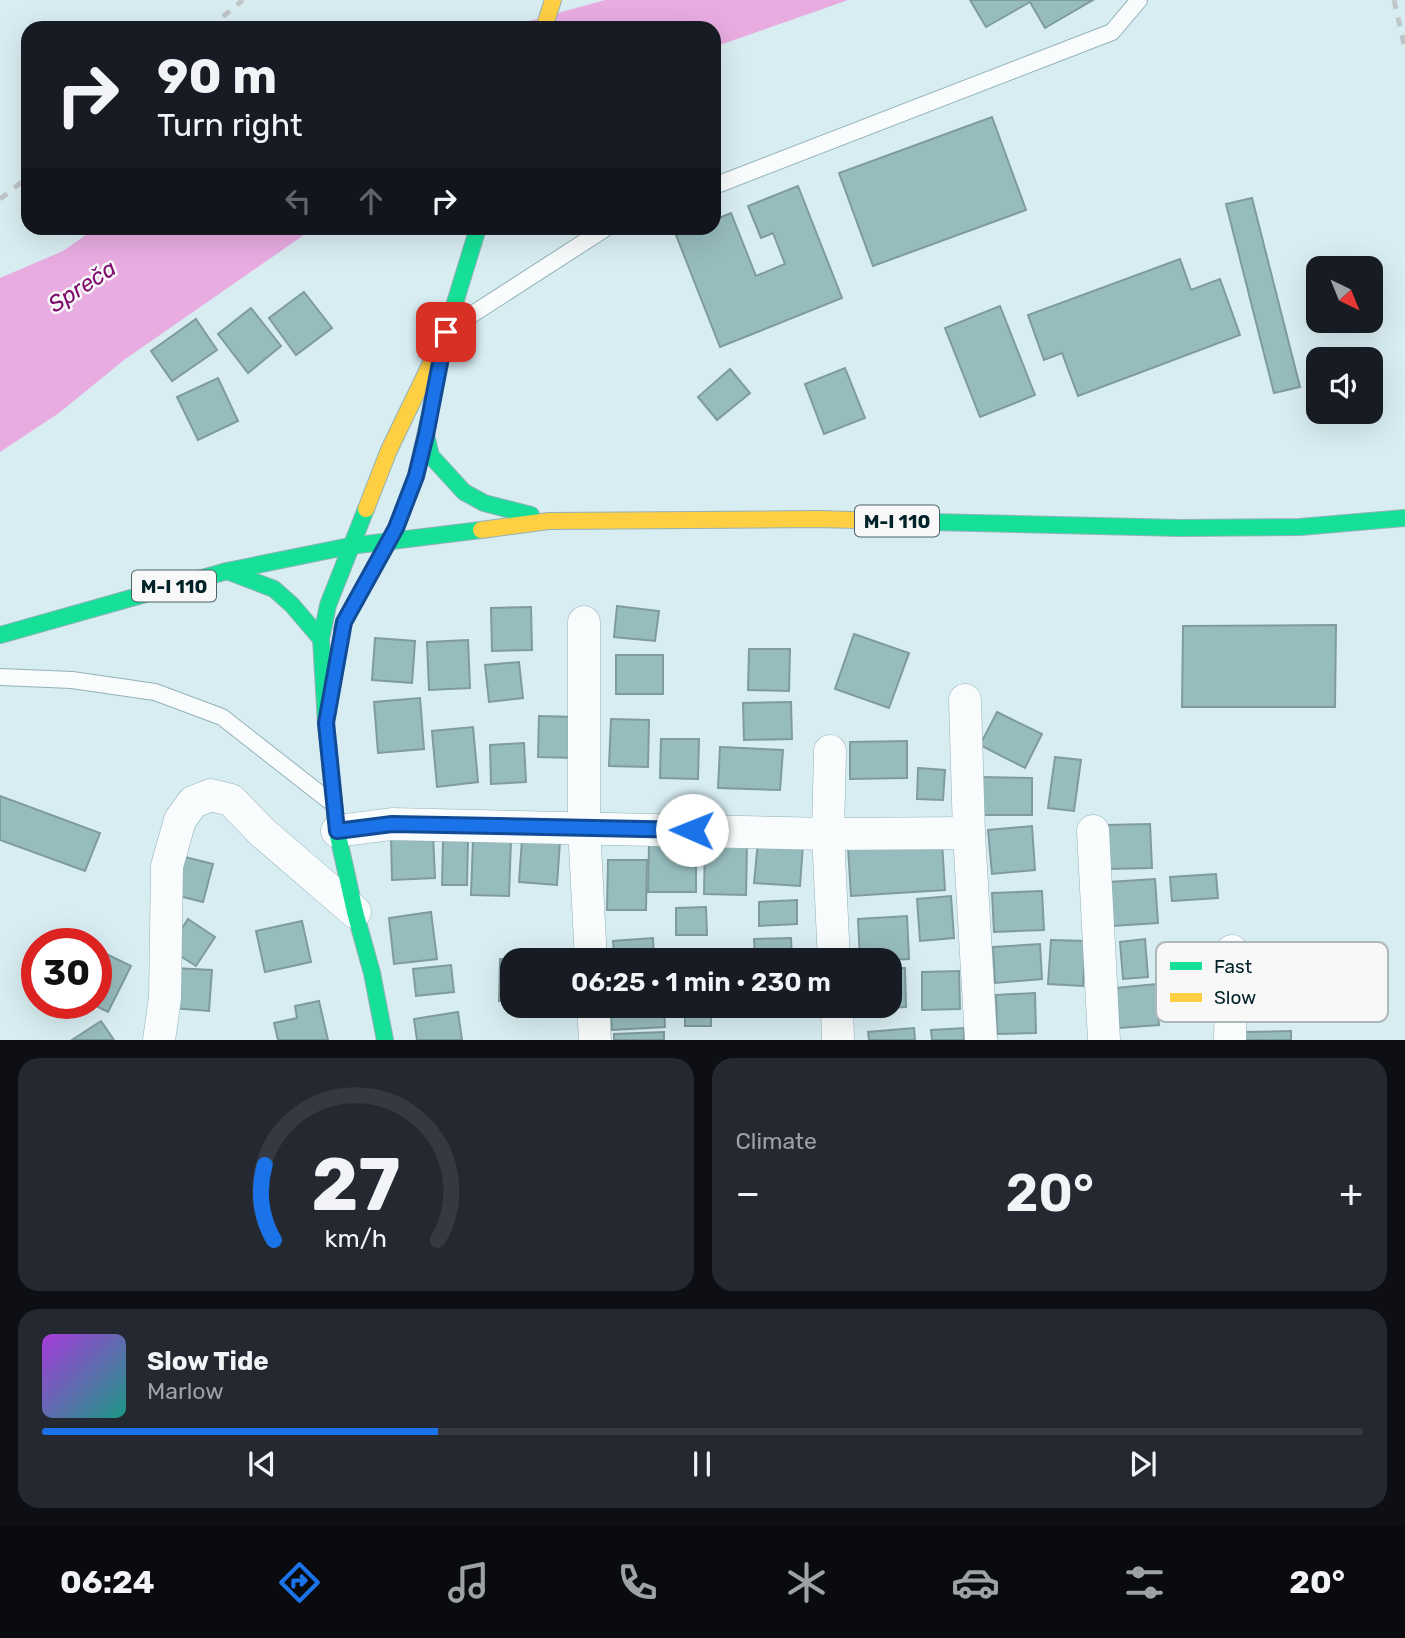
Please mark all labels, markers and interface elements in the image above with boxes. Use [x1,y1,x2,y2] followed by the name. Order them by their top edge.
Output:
[157,47,277,105] text: 90 m
[42,49,133,140] icon: right
[157,106,302,144] text: Turn right
[279,182,317,220] icon: left
[352,182,390,220] icon: ahead
[425,182,463,220] icon: right
[43,254,121,318] water label: Spreča
[1306,256,1382,332] north arrow
[1306,256,1383,424] map controls
[416,302,476,362] pin
[427,313,465,351] icon: arrive
[1306,347,1383,424] button: sound
[855,506,939,536] road number: M-I 110
[132,570,216,601] road number: M-I 110
[655,793,729,867] position arrow
[21,928,112,1019] speed limit sign: 30
[1156,942,1388,1022] legend
[1214,955,1253,978] text: Fast
[571,967,831,998] text: 06:25 · 1 min · 230 m
[1214,986,1256,1009] text: Slow
[736,1127,817,1155] text: Climate
[311,1143,400,1229] text: 27
[1005,1162,1094,1224] text: 20°
[736,1170,760,1216] text: −
[1339,1170,1363,1216] text: +
[325,1224,387,1253] text: km/h
[147,1346,269,1377] text: Slow Tide
[147,1377,224,1405] text: Marlow
[243,1445,281,1483] icon: previous
[683,1445,721,1483] icon: pause
[1124,1445,1162,1483] icon: next
[275,1558,324,1607] icon: directions
[444,1558,493,1607] icon: music
[613,1558,662,1607] icon: phone
[782,1558,831,1607] icon: climate
[951,1558,1000,1607] icon: car
[1120,1558,1169,1607] icon: filters
[60,1563,155,1601] text: 06:24
[1289,1563,1345,1601] text: 20°

